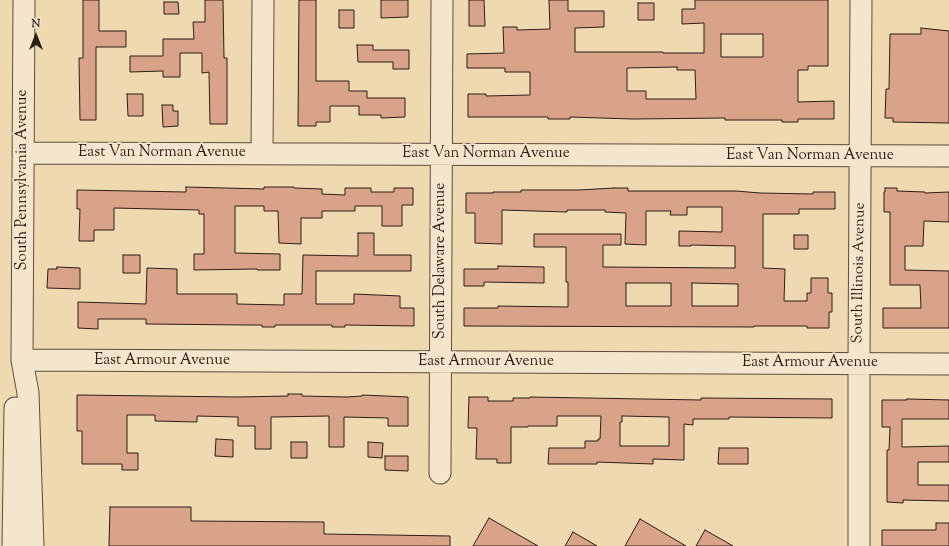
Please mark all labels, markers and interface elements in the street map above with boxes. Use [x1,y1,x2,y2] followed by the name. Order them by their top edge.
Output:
[16,16,56,56] north arrow
[32,16,40,32] text: N
[14,90,32,270] street label: South Pennsylvania Avenue
[78,144,246,162] street label: East Van Norman Avenue
[402,145,570,163] street label: East Van Norman Avenue
[726,147,894,165] street label: East Van Norman Avenue
[432,183,450,339] street label: South Delaware Avenue
[850,202,870,344] street label: South Illinois Avenue
[94,352,230,370] street label: East Armour Avenue
[418,353,554,371] street label: East Armour Avenue
[742,354,878,372] street label: East Armour Avenue

